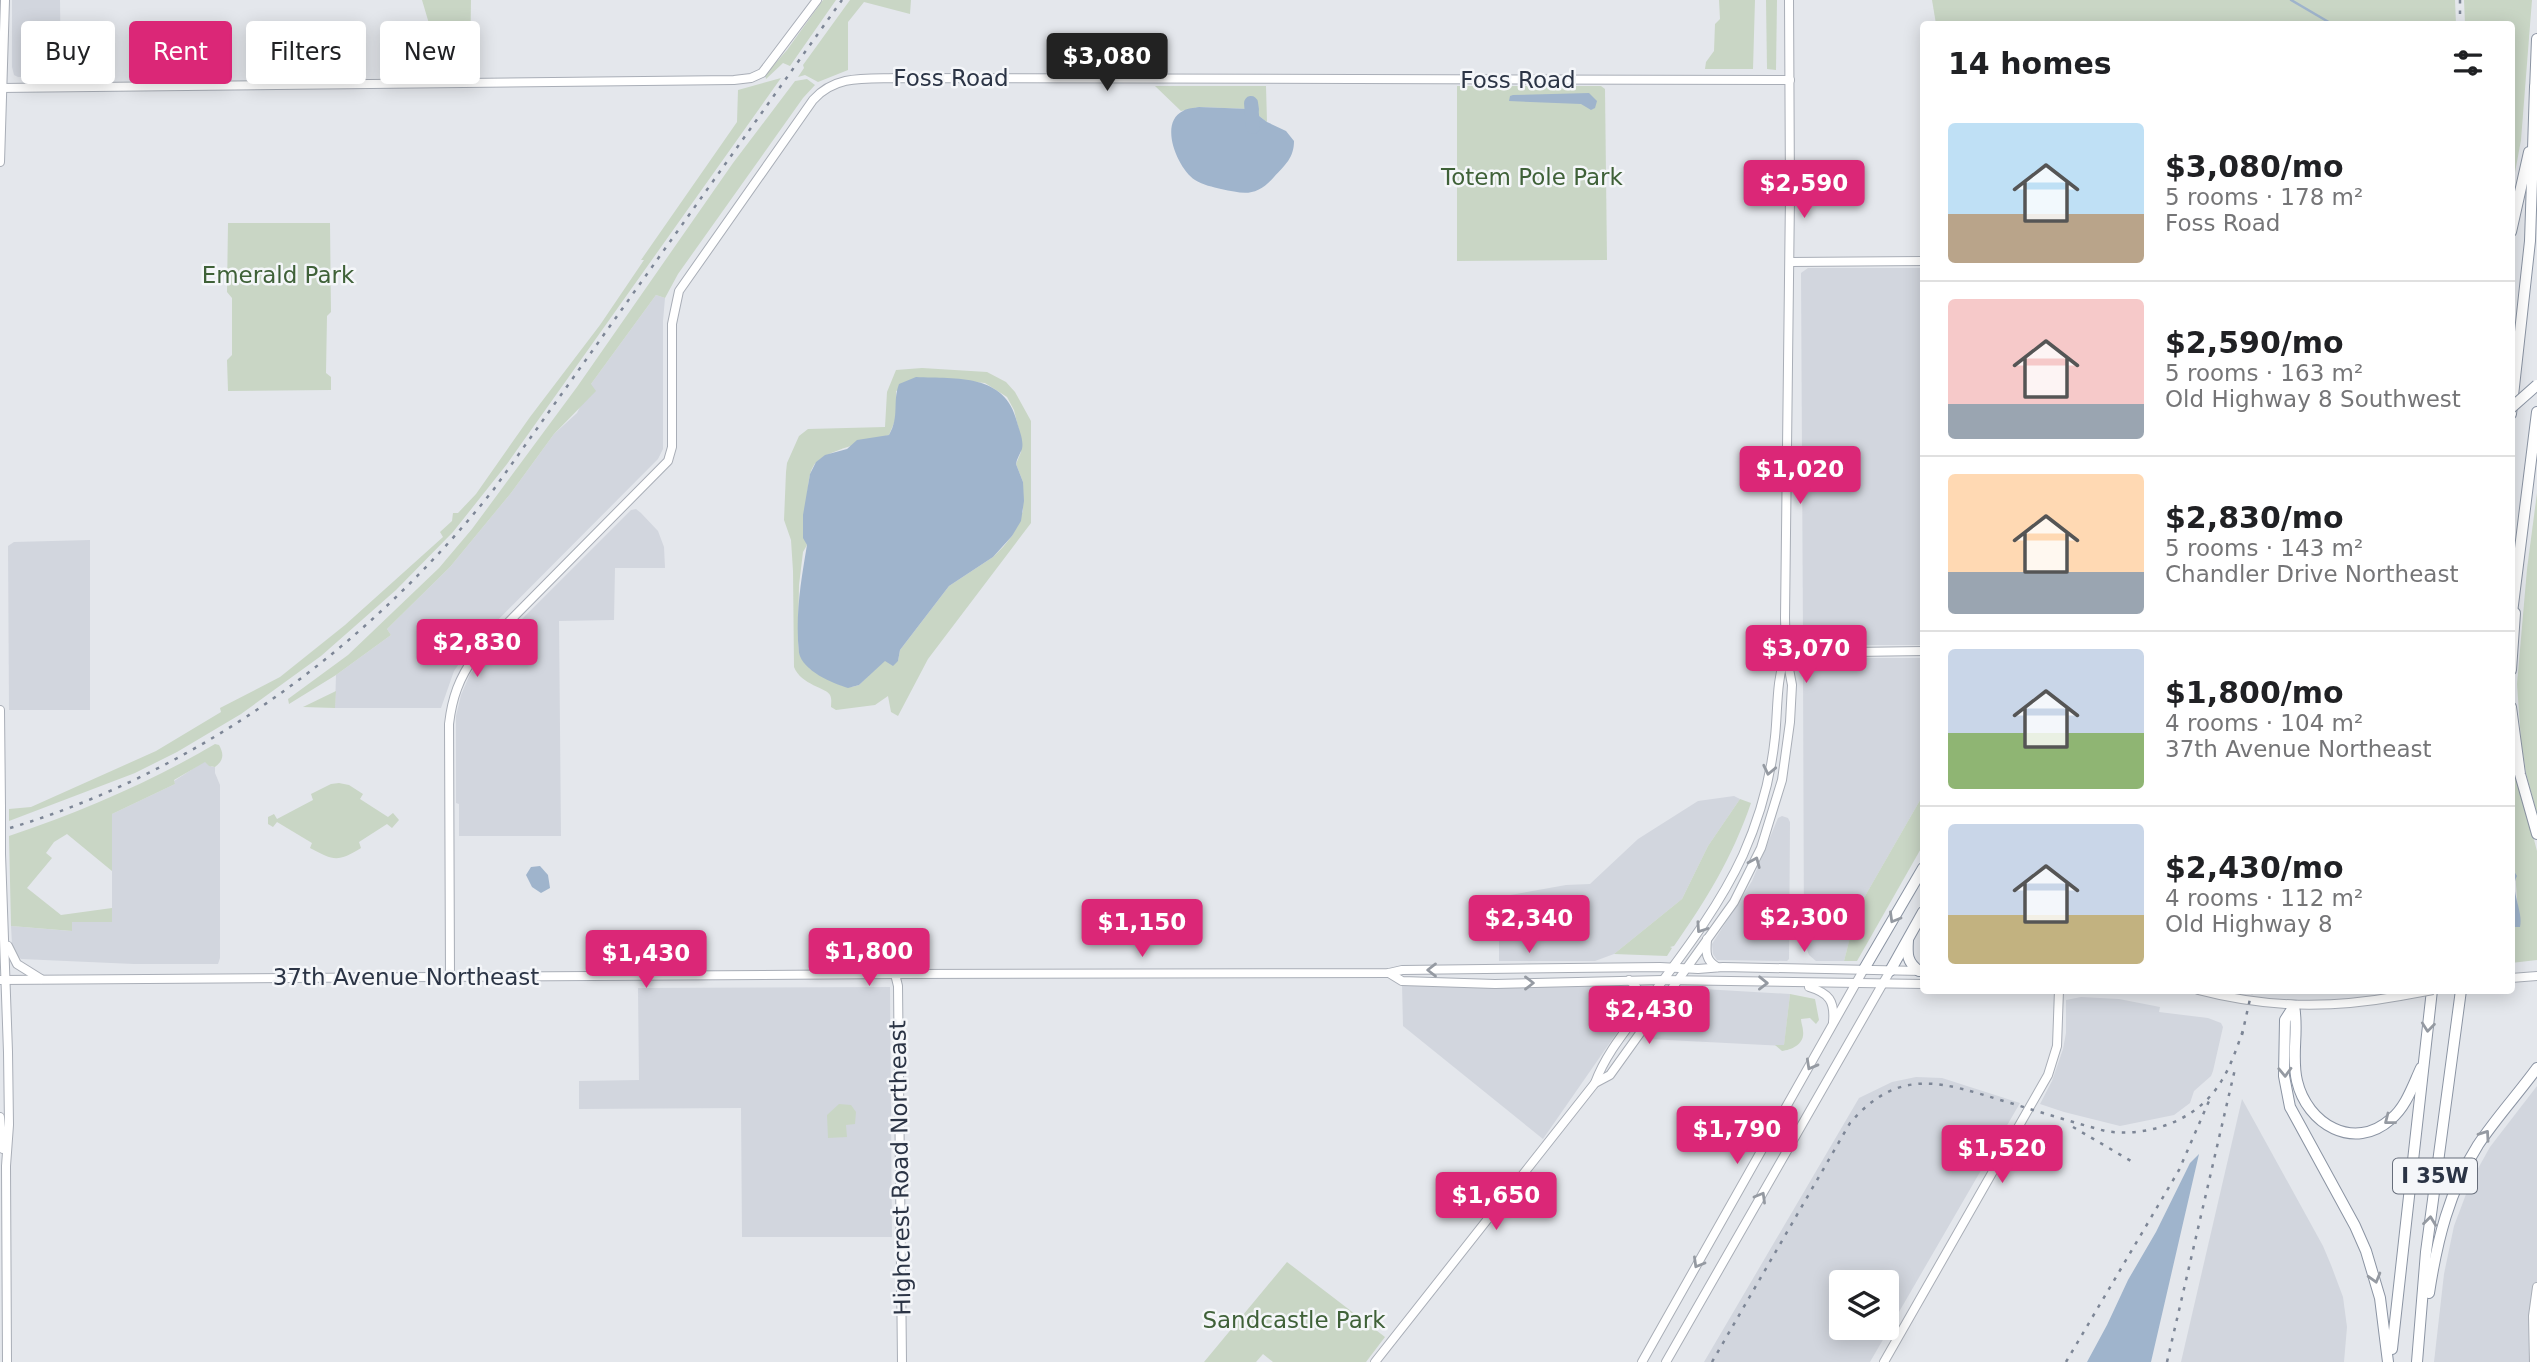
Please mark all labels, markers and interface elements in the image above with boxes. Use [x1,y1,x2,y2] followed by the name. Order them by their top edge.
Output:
[21,21,115,84] chip: Buy
[129,21,232,84] chip: Rent
[246,21,366,84] chip: Filters
[380,21,480,84] chip: New
[1050,34,1164,93] pin: $3,080
[1063,43,1151,69] text: $3,080
[2449,44,2487,82] icon: filters
[1948,46,2112,81] text: 14 homes
[893,65,1009,91] street label: Foss Road
[1460,67,1576,93] street label: Foss Road
[2165,149,2344,184] text: $3,080/mo
[2004,151,2088,235] icon: home
[1747,160,1861,220] pin: $2,590
[1440,164,1624,190] park label: Totem Pole Park
[1760,170,1848,196] text: $2,590
[2165,184,2363,210] text: 5 rooms · 178 m²
[2165,210,2280,236] text: Foss Road
[202,262,355,288] park label: Emerald Park
[2165,325,2344,360] text: $2,590/mo
[2004,327,2088,411] icon: home
[2165,360,2363,386] text: 5 rooms · 163 m²
[2165,386,2461,412] text: Old Highway 8 Southwest
[1743,447,1857,506] pin: $1,020
[1756,456,1844,482] text: $1,020
[2165,500,2344,535] text: $2,830/mo
[2004,502,2088,586] icon: home
[2165,535,2363,561] text: 5 rooms · 143 m²
[2165,561,2458,587] text: Chandler Drive Northeast
[420,620,534,679] pin: $2,830
[1749,626,1863,685] pin: $3,070
[433,629,521,655] text: $2,830
[1762,635,1850,661] text: $3,070
[2165,675,2344,710] text: $1,800/mo
[2004,677,2088,761] icon: home
[2165,710,2363,736] text: 4 rooms · 104 m²
[2165,736,2432,762] text: 37th Avenue Northeast
[1762,764,1777,776] one-way arrow
[2165,850,2344,885] text: $2,430/mo
[2004,852,2088,936] icon: home
[1747,857,1761,869] one-way arrow
[2165,885,2363,911] text: 4 rooms · 112 m²
[1747,894,1861,954] pin: $2,300
[1472,895,1586,955] pin: $2,340
[1085,900,1199,959] pin: $1,150
[1760,904,1848,930] text: $2,300
[1485,905,1573,931] text: $2,340
[1098,909,1186,935] text: $1,150
[1889,911,1902,924] one-way arrow
[2165,911,2333,937] text: Old Highway 8
[1696,920,1709,933] one-way arrow
[812,928,926,988] pin: $1,800
[589,930,703,990] pin: $1,430
[825,938,913,964] text: $1,800
[602,940,690,966] text: $1,430
[1427,962,1437,978] one-way arrow
[273,964,539,990] street label: 37th Avenue Northeast
[1758,975,1769,990] one-way arrow
[1523,976,1534,991] one-way arrow
[1592,986,1706,1046] pin: $2,430
[1605,996,1693,1022] text: $2,430
[884,1020,916,1316] street label: Highcrest Road Northeast
[2421,1021,2436,1032] one-way arrow
[1806,1058,1819,1070] one-way arrow
[2277,1066,2292,1077] one-way arrow
[1680,1106,1794,1166] pin: $1,790
[2384,1111,2396,1124] one-way arrow
[1693,1116,1781,1142] text: $1,790
[1945,1126,2059,1185] pin: $1,520
[2477,1130,2490,1143] one-way arrow
[1958,1135,2046,1161] text: $1,520
[2393,1158,2477,1194] road number: I 35W
[1439,1172,1553,1232] pin: $1,650
[1452,1182,1540,1208] text: $1,650
[1753,1191,1766,1204] one-way arrow
[2422,1215,2437,1227] one-way arrow
[1694,1255,1707,1268] one-way arrow
[1829,1270,1899,1340] map controls
[1829,1270,1899,1340] button: layers
[2366,1272,2381,1284] one-way arrow
[1202,1307,1386,1333] park label: Sandcastle Park

